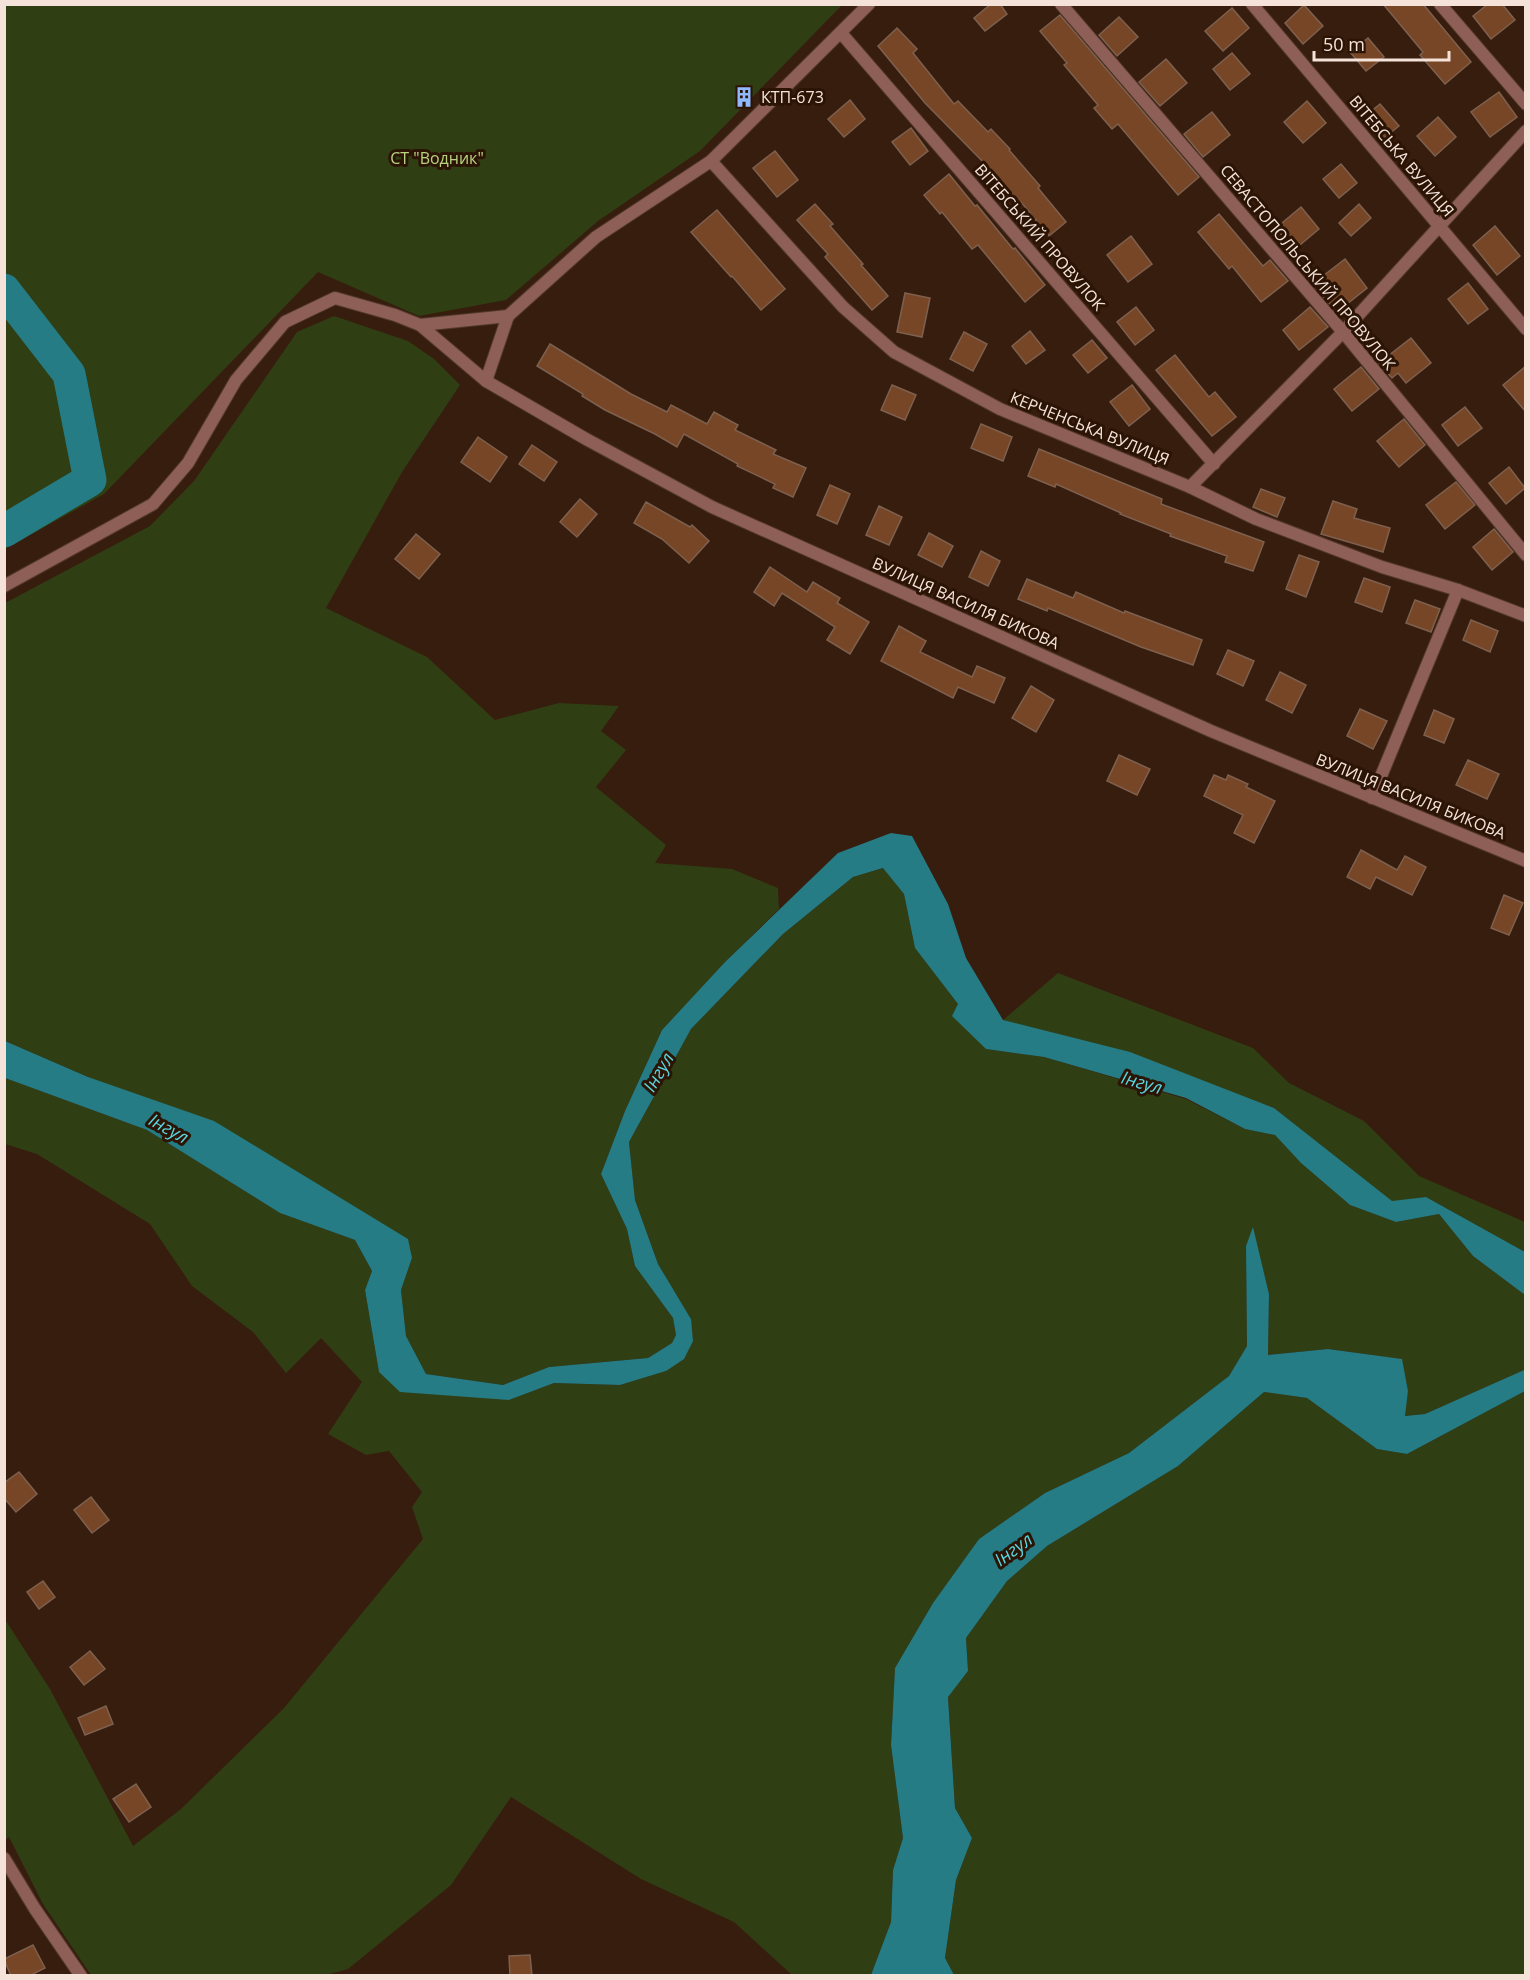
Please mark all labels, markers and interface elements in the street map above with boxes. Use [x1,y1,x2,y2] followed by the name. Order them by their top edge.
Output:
[1314,24,1449,62] scale bar
[1323,32,1365,56] text: 50 m
[732,85,756,109] building icon: КТП-673
[761,86,824,108] place label: КТП-673
[1345,91,1459,221] street label: ВІТЕБСЬКА ВУЛИЦЯ
[390,147,484,169] park label: СТ "Водник"
[970,159,1110,315] street label: ВІТЕБСЬКИЙ ПРОВУЛОК
[1215,160,1401,375] street label: СЕВАСТОПОЛЬСЬКИЙ ПРОВУЛОК
[1007,386,1173,470] street label: КЕРЧЕНСЬКА ВУЛИЦЯ
[869,552,1064,655] street label: ВУЛИЦЯ ВАСИЛЯ БИКОВА
[1313,748,1510,844] street label: ВУЛИЦЯ ВАСИЛЯ БИКОВА
[637,1048,679,1096] water label: Інгул
[1119,1065,1166,1099] water label: Інгул
[145,1107,193,1149] water label: Інгул
[989,1527,1037,1571] water label: Інгул

